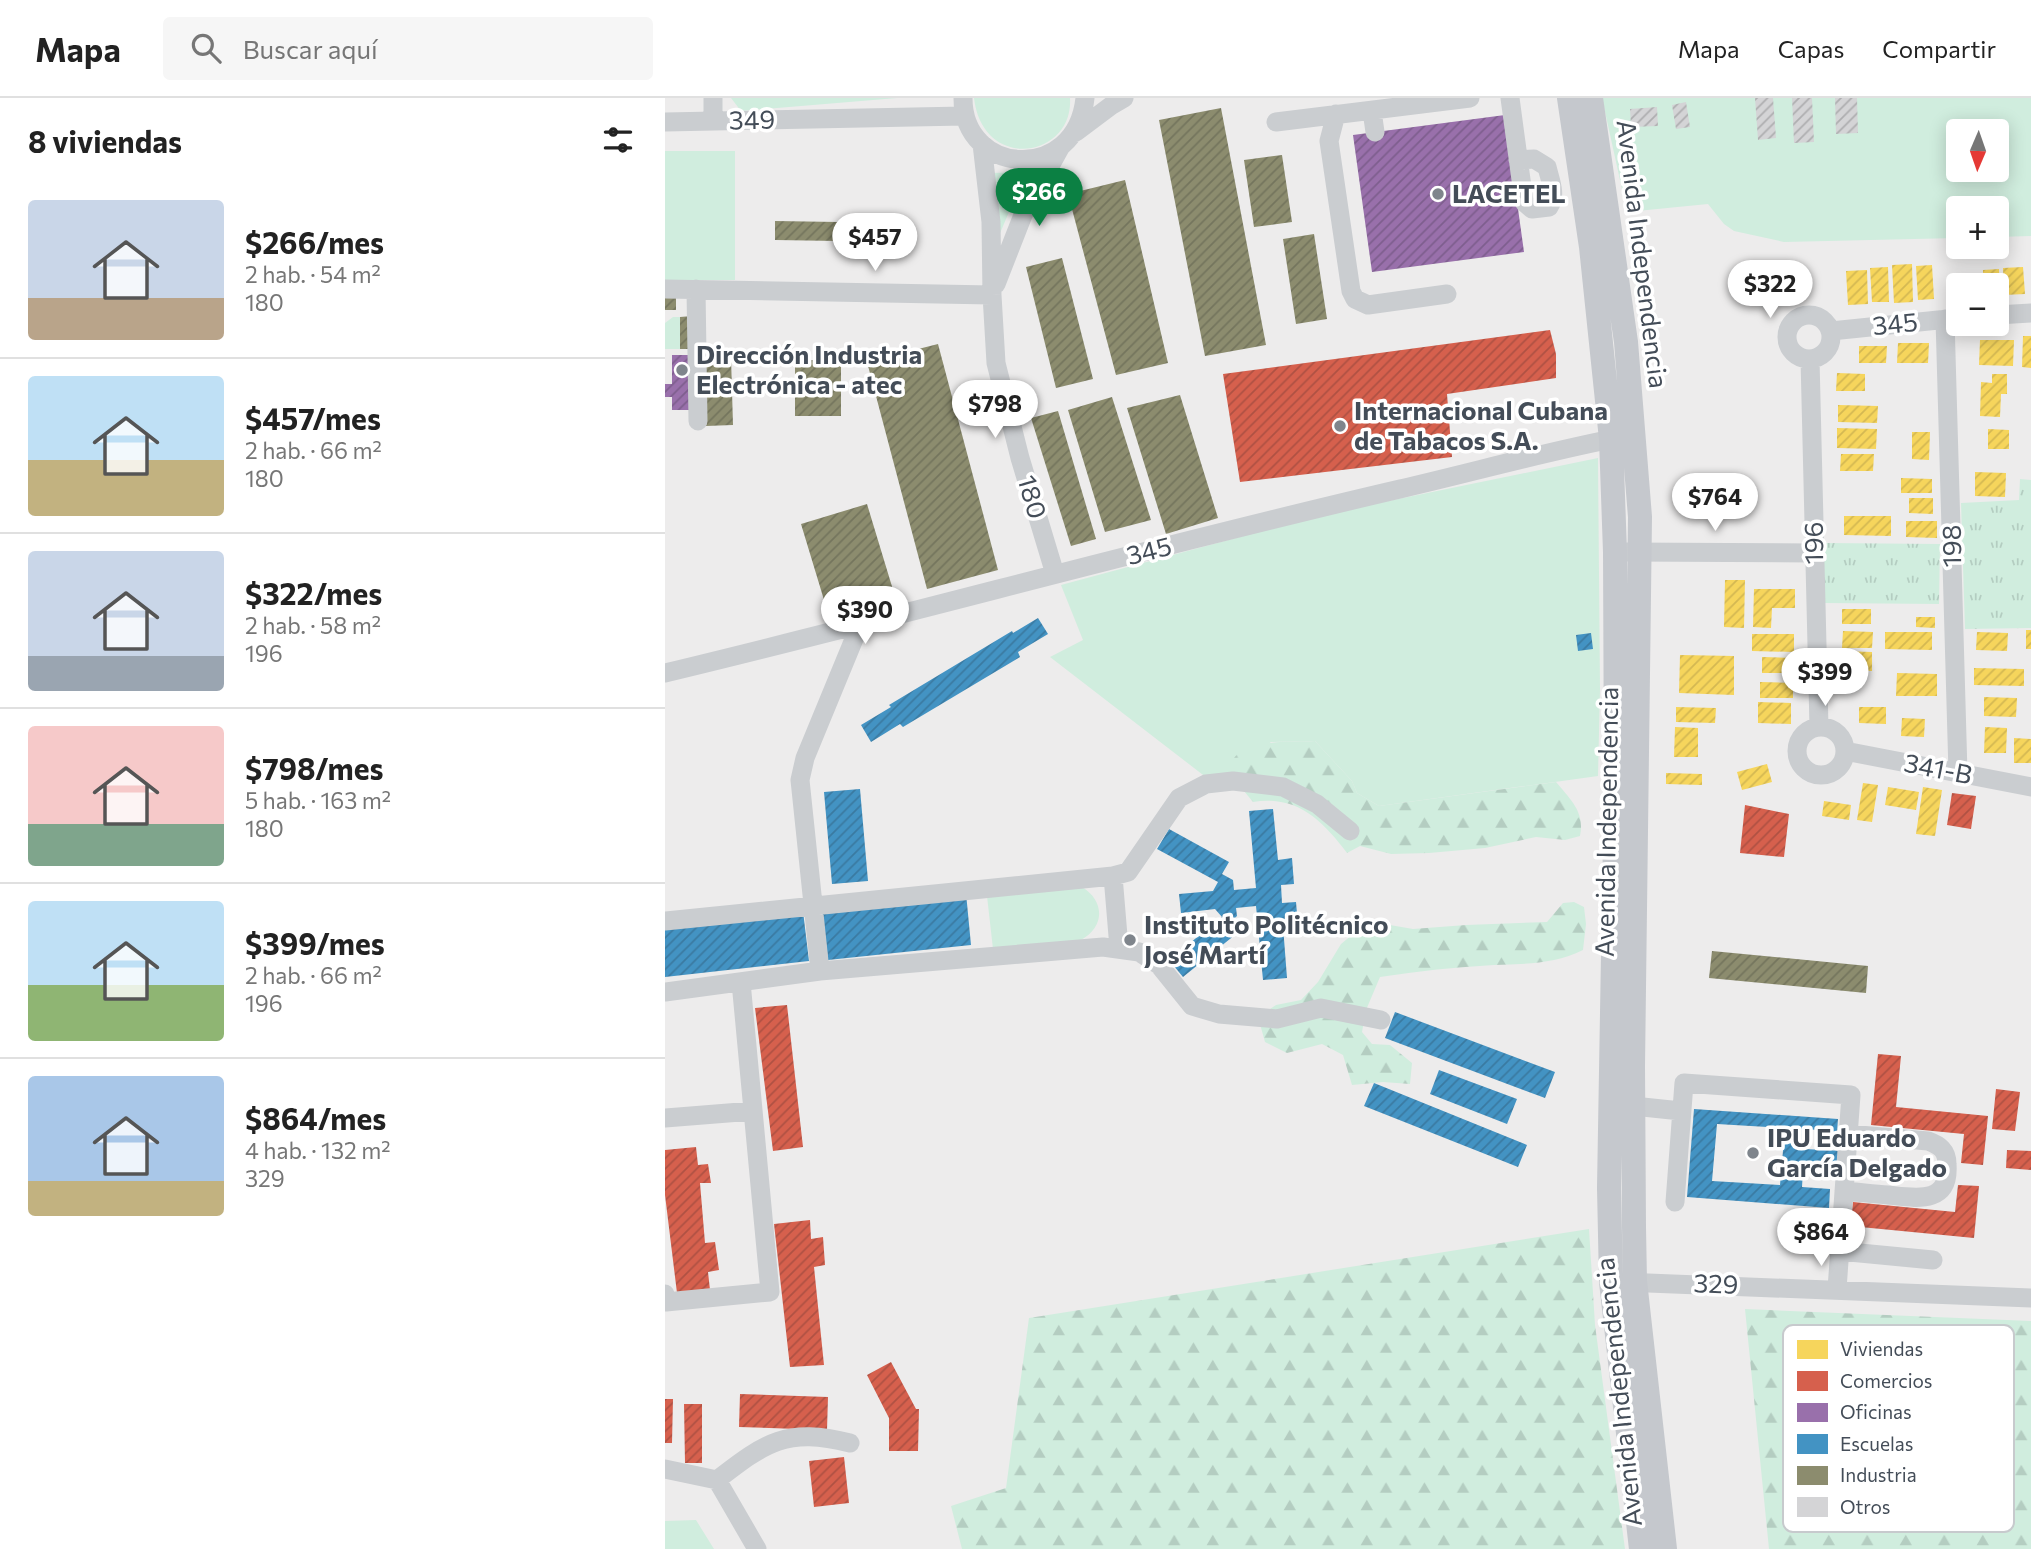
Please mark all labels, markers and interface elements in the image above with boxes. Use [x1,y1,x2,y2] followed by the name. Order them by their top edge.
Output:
[163,17,653,80] search box
[35,28,121,69] text: Mapa
[187,29,225,67] icon: search
[243,33,378,64] text: Buscar aquí
[1678,34,1740,63] text: Mapa
[1778,34,1844,63] text: Capas
[1882,34,1996,63] text: Compartir
[729,103,775,134] street label: 349
[1612,118,1675,390] street label: Avenida Independencia
[1946,119,2009,182] north arrow
[1946,119,2009,336] map controls
[599,121,637,159] icon: filters
[28,122,182,159] text: 8 viviendas
[998,169,1080,228] pin: $266
[1012,177,1066,205] text: $266
[1452,177,1566,208] place label: LACETEL
[1430,186,1446,202] marker: LACETEL
[1946,196,2009,259] button: +
[834,214,916,273] pin: $457
[848,222,902,250] text: $457
[245,223,384,260] text: $266/mes
[84,228,168,312] icon: home
[245,260,381,288] text: 2 hab. · 54 m²
[1729,260,1811,320] pin: $322
[1744,269,1796,297] text: $322
[1946,273,2009,336] button: −
[245,288,284,316] text: 180
[1871,305,1919,340] street label: 345
[696,338,922,399] place label: Dirección Industria Electrónica - atec
[674,362,690,378] marker: Dirección Industria Electrónica - atec
[954,380,1036,440] pin: $798
[968,389,1022,417] text: $798
[1354,394,1608,455] place label: Internacional Cubana de Tabacos S.A.
[245,399,381,436] text: $457/mes
[84,404,168,488] icon: home
[1332,418,1348,434] marker: Internacional Cubana de Tabacos S.A.
[245,436,382,464] text: 2 hab. · 66 m²
[245,464,284,492] text: 180
[1012,471,1054,522] street label: 180
[1674,474,1756,533] pin: $764
[1688,482,1742,510] text: $764
[1797,521,1828,565] street label: 196
[1935,524,1966,568] street label: 198
[1123,529,1174,570] street label: 345
[245,574,382,611] text: $322/mes
[84,579,168,663] icon: home
[824,587,906,646] pin: $390
[837,595,893,623] text: $390
[245,611,381,639] text: 2 hab. · 58 m²
[245,639,283,667] text: 196
[1784,648,1866,708] pin: $399
[1798,657,1853,685] text: $399
[1588,687,1623,957] street label: Avenida Independencia
[1902,746,1975,789] street label: 341-B
[245,749,384,786] text: $798/mes
[84,754,168,838] icon: home
[245,786,391,814] text: 5 hab. · 163 m²
[245,814,284,842] text: 180
[1144,908,1389,969] place label: Instituto Politécnico José Martí
[245,924,385,961] text: $399/mes
[84,929,168,1013] icon: home
[1122,932,1138,948] marker: Instituto Politécnico José Martí
[245,961,382,989] text: 2 hab. · 66 m²
[245,989,283,1017] text: 196
[245,1099,386,1136] text: $864/mes
[84,1104,168,1188] icon: home
[1767,1121,1947,1182] place label: IPU Eduardo García Delgado
[245,1136,390,1164] text: 4 hab. · 132 m²
[1745,1145,1761,1161] marker: IPU Eduardo García Delgado
[245,1164,285,1192] text: 329
[1780,1208,1862,1268] pin: $864
[1793,1217,1849,1245] text: $864
[1588,1256,1647,1528] street label: Avenida Independencia
[1693,1266,1739,1299] street label: 329
[1783,1325,2014,1532] legend
[1840,1337,1923,1360] text: Viviendas
[1840,1369,1932,1392] text: Comercios
[1840,1400,1912,1423] text: Oficinas
[1840,1432,1913,1455] text: Escuelas
[1840,1463,1917,1486] text: Industria
[1840,1495,1890,1518] text: Otros

